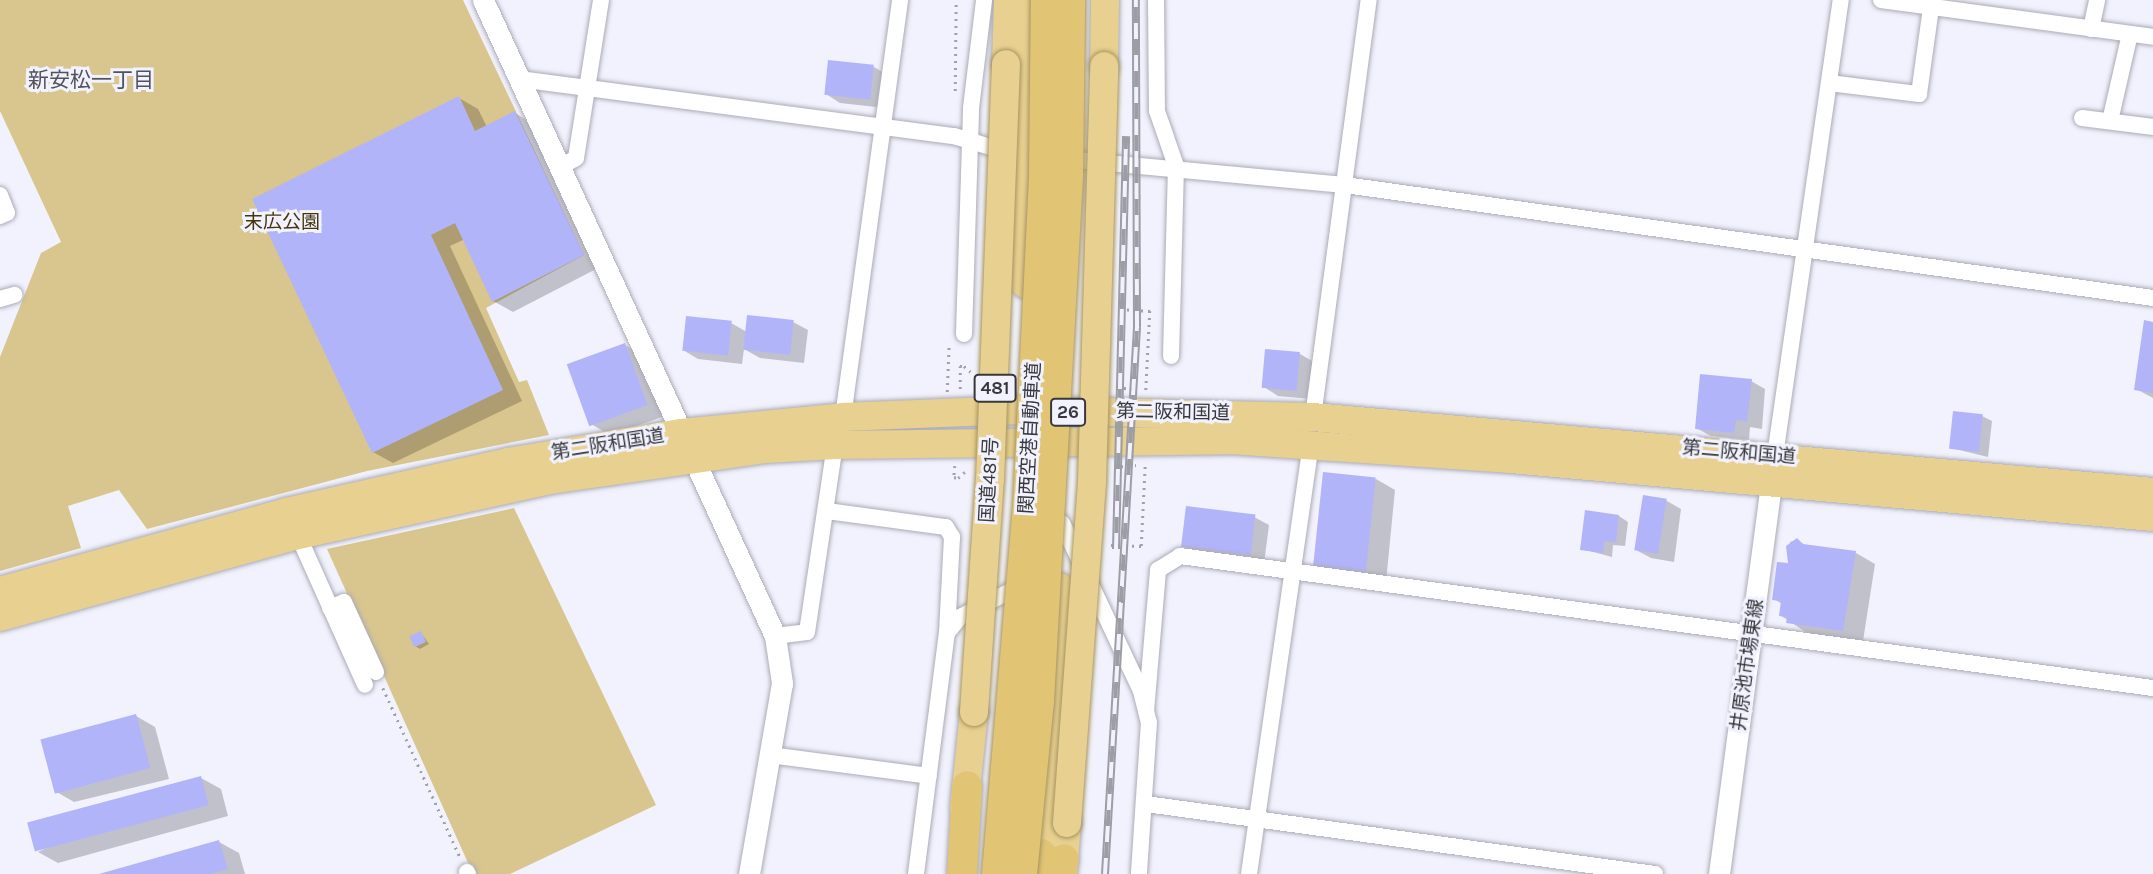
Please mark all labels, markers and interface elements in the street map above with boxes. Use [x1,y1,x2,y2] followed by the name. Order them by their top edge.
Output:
[28,67,154,93] district label: 新安松一丁目
[244,212,320,234] park label: 末広公園
[1016,362,1046,514] street label: 関西空港自動車道
[972,374,1018,402] road number: 481
[1049,398,1087,426] road number: 26
[1116,401,1230,425] street label: 第二阪和国道
[550,425,666,465] street label: 第二阪和国道
[976,437,1004,523] street label: 国道481号
[1681,437,1797,469] street label: 第二阪和国道
[1727,598,1769,732] street label: 井原池市場東線

